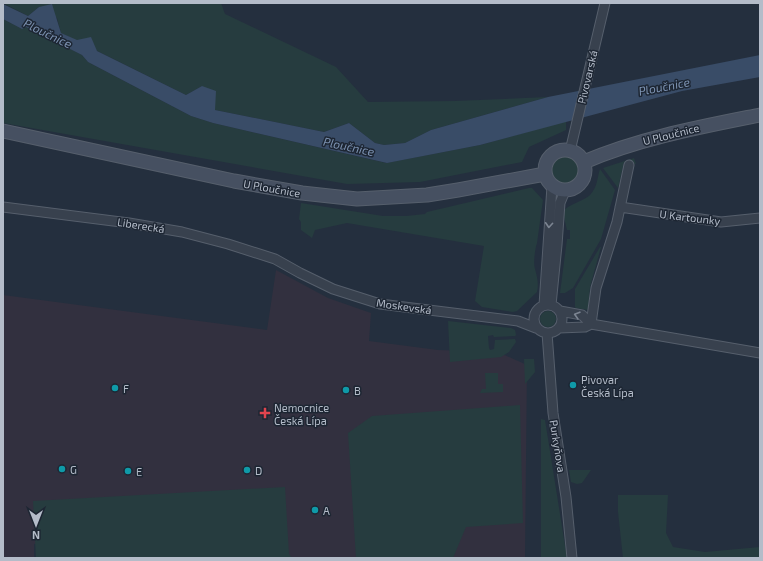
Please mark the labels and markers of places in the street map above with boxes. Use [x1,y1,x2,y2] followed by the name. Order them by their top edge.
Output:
[581,373,634,399] place label: Pivovar Česká Lípa
[568,380,578,390] marker: Pivovar Česká Lípa
[123,382,129,395] place label: F
[110,383,120,393] marker: F
[354,384,361,397] place label: B
[341,385,351,395] marker: B
[274,401,329,427] place label: Nemocnice Česká Lípa
[259,407,271,419] marker: Nemocnice Česká Lípa
[70,463,77,476] place label: G
[57,464,67,474] marker: G
[255,464,262,477] place label: D
[136,465,142,478] place label: E
[242,465,252,475] marker: D
[123,466,133,476] marker: E
[323,504,330,517] place label: A
[310,505,320,515] marker: A

